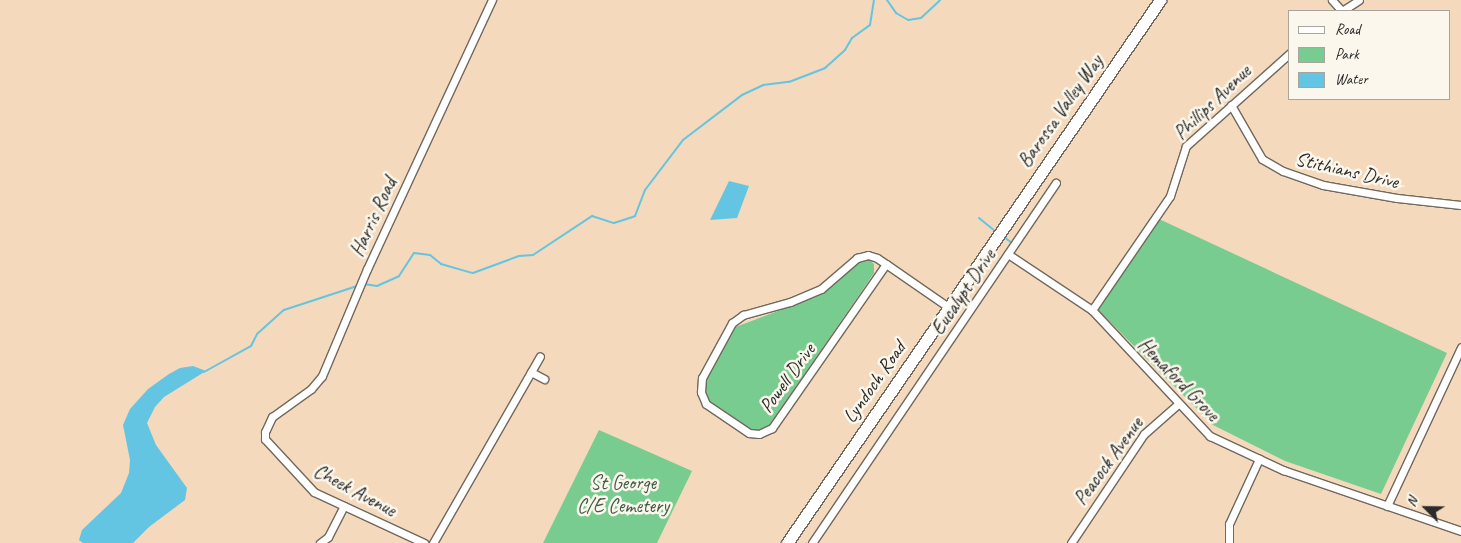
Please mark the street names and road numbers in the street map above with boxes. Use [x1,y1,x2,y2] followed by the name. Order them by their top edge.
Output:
[1012,50,1108,172] street label: Barossa Valley Way
[1168,59,1256,145] street label: Phillips Avenue
[1293,147,1401,193] street label: Stithians Drive
[345,174,401,260] street label: Harris Road
[926,245,1000,339] street label: Eucalypt Drive
[1133,332,1225,426] street label: Hemaford Grove
[837,337,911,427] street label: Lyndoch Road
[754,339,820,417] street label: Powell Drive
[1068,412,1148,510] street label: Peacock Avenue
[310,458,400,522] street label: Cheek Avenue

